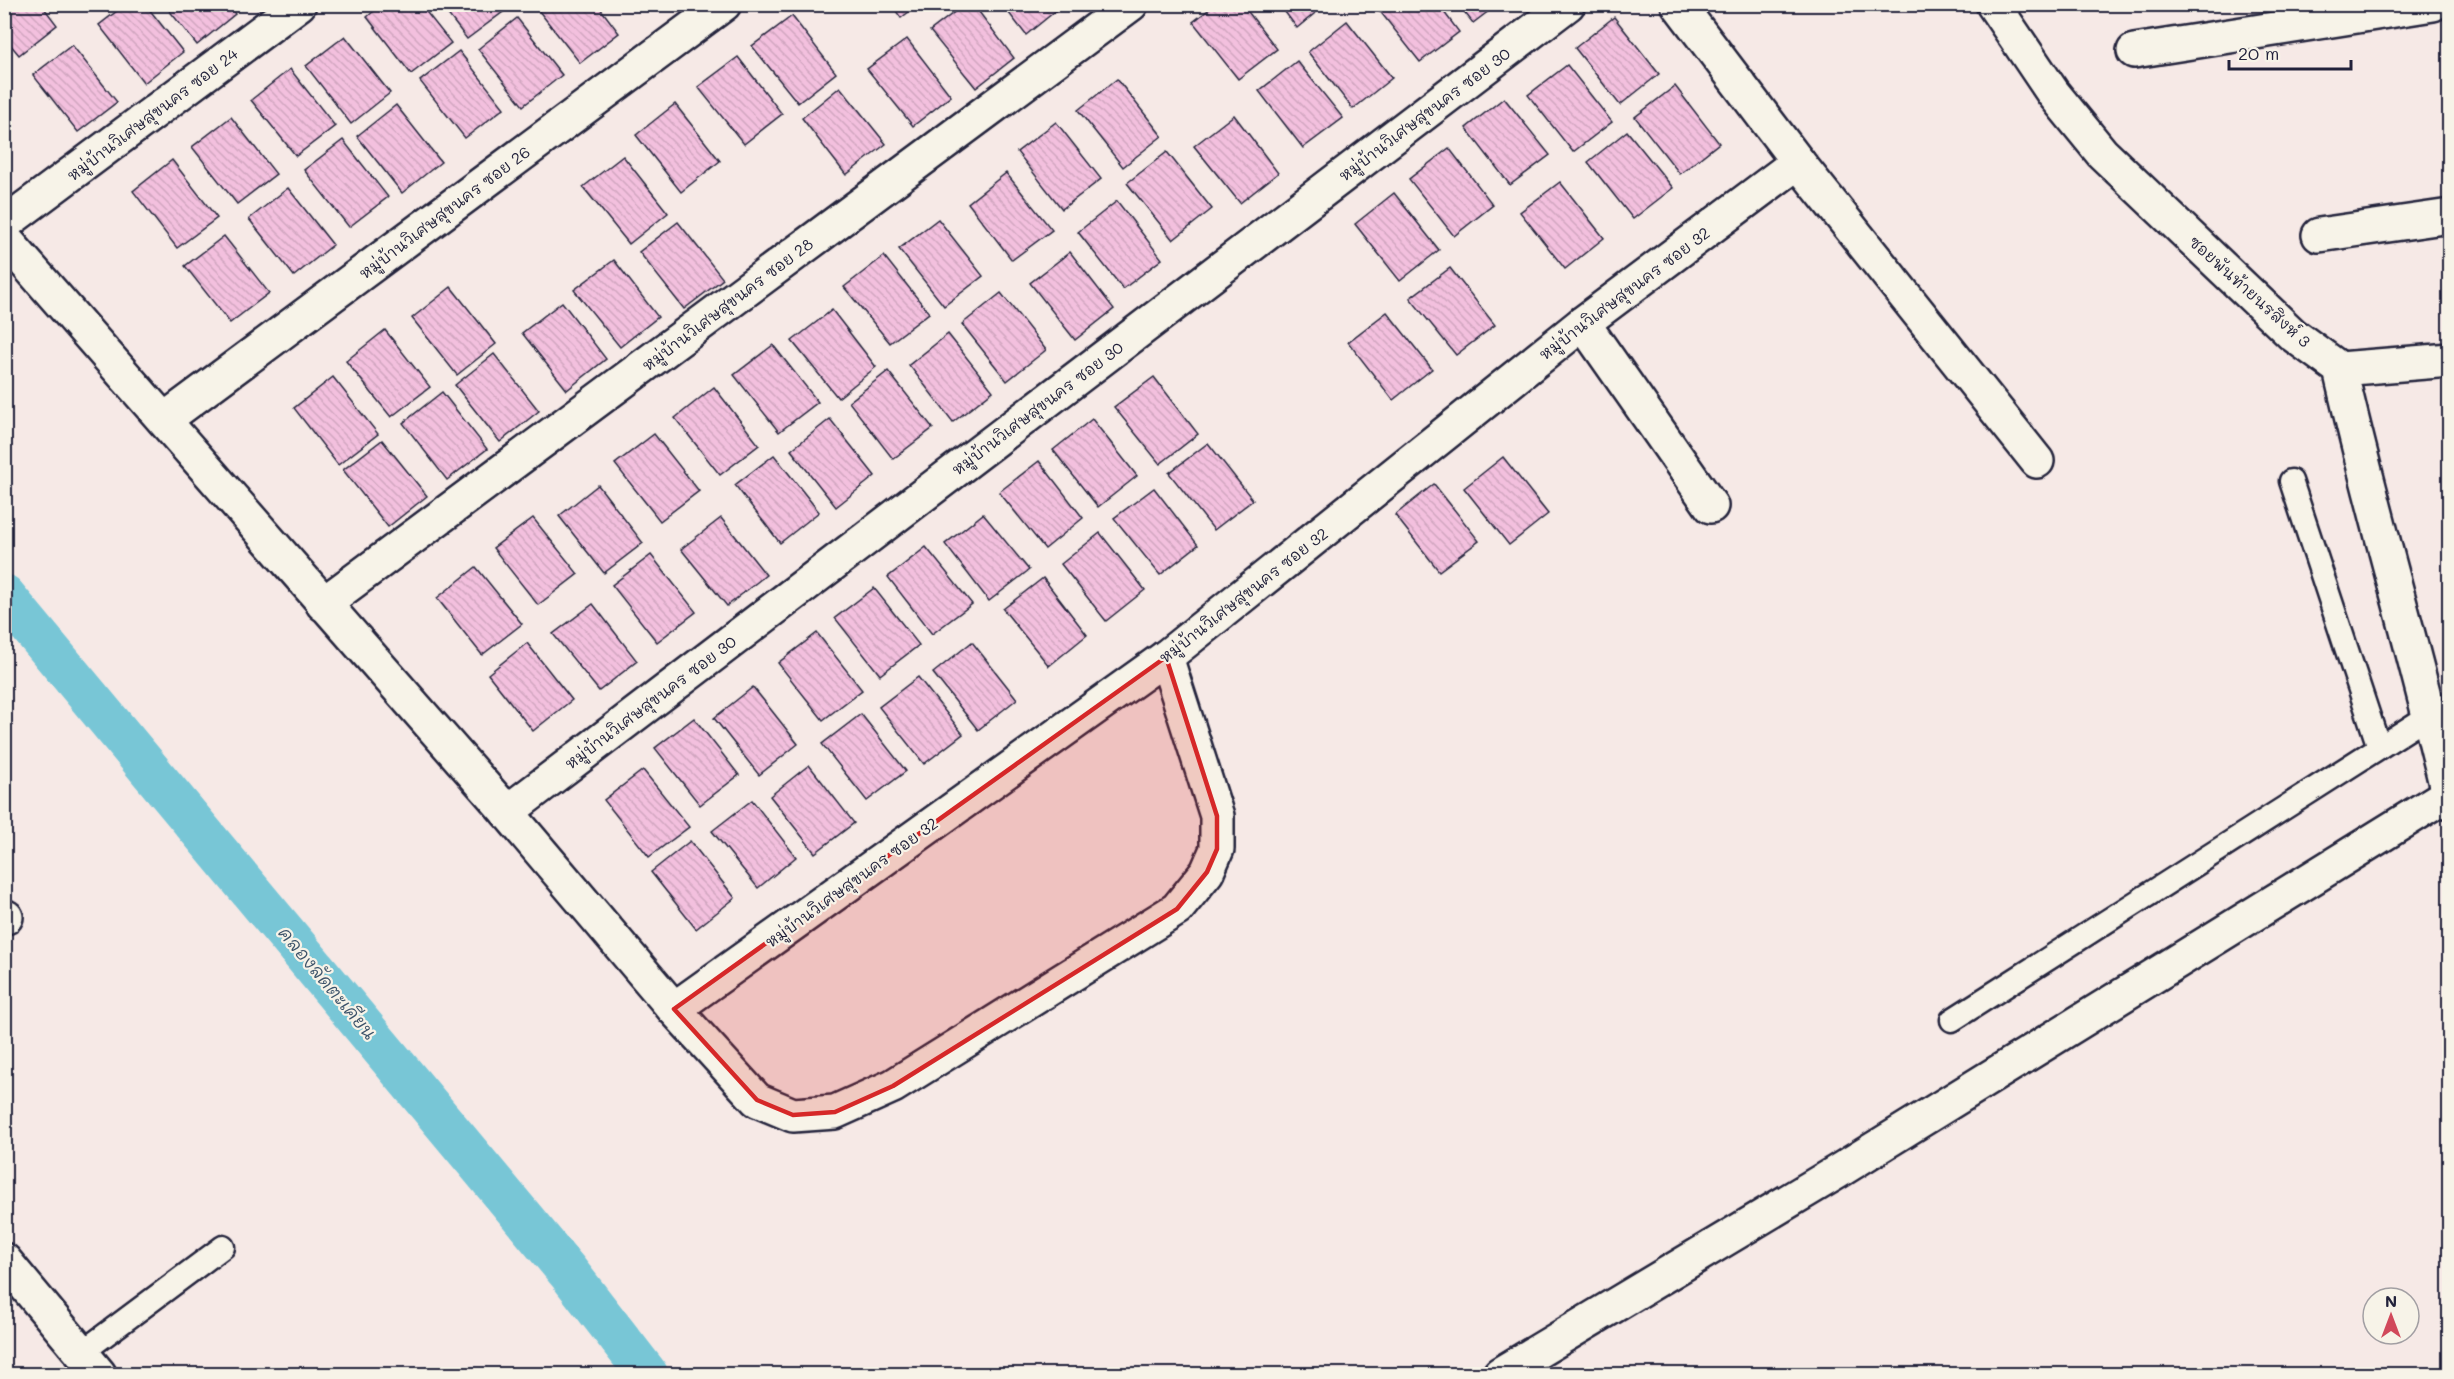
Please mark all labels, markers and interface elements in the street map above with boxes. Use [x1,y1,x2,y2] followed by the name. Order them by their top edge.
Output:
[2229,33,2350,71] scale bar
[2238,41,2279,65] text: 20 m
[62,42,244,188] street label: หมู่บ้านวิเศษสุขนคร ซอย 24
[1334,42,1516,188] street label: หมู่บ้านวิเศษสุขนคร ซอย 30
[354,141,536,286] street label: หมู่บ้านวิเศษสุขนคร ซอย 26
[1534,222,1715,367] street label: หมู่บ้านวิเศษสุขนคร ซอย 32
[2185,230,2316,351] street label: ซอยพันท้ายนรสิงห์ 3
[637,232,819,378] street label: หมู่บ้านวิเศษสุขนคร ซอย 28
[947,336,1129,482] street label: หมู่บ้านวิเศษสุขนคร ซอย 30
[1154,522,1334,670] street label: หมู่บ้านวิเศษสุขนคร ซอย 32
[560,630,742,776] street label: หมู่บ้านวิเศษสุขนคร ซอย 30
[760,812,943,954] street label: หมู่บ้านวิเศษสุขนคร ซอย 32
[274,921,383,1045] water label: คลองลัดตะเคียน
[2361,1286,2421,1346] north arrow
[2385,1290,2397,1311] text: N

